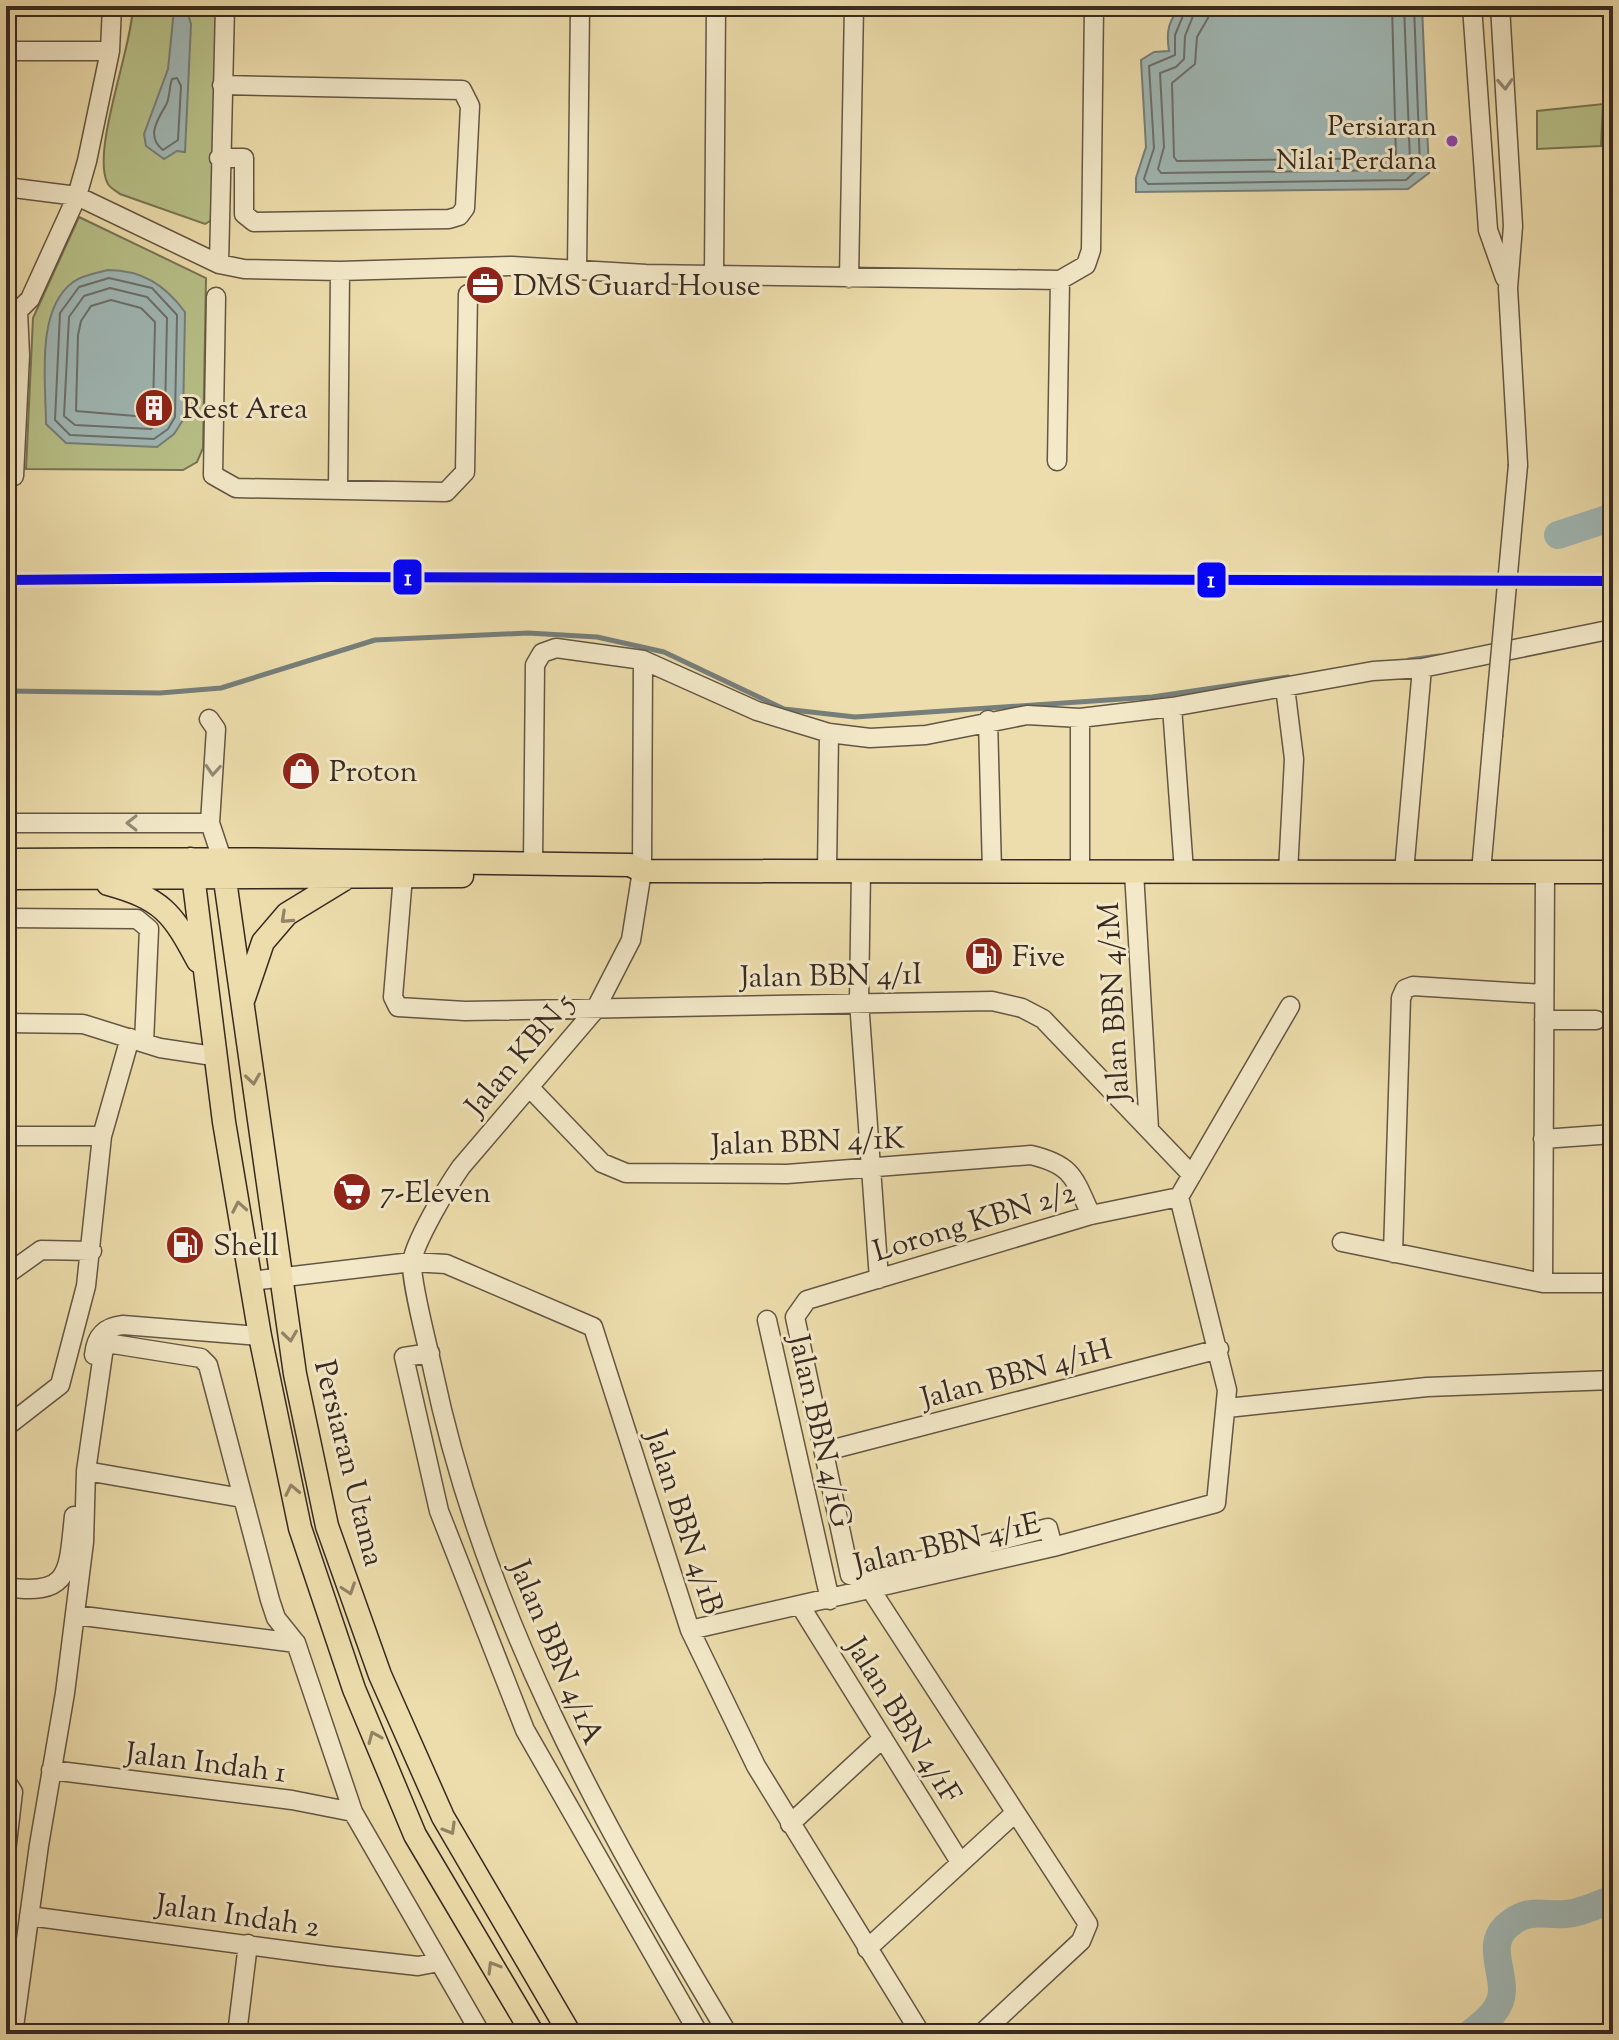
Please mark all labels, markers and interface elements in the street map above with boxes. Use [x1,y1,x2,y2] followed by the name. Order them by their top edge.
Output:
[1496,78,1513,91] one-way arrow
[1276,108,1437,182] place label: Persiaran Nilai Perdana
[1444,133,1460,149] marker: Persiaran Nilai Perdana
[464,264,506,306] office icon: DMS Guard House
[513,266,761,309] place label: DMS Guard House
[133,387,175,429] building icon: Rest Area
[182,389,308,432] place label: Rest Area
[392,558,423,596] line badge: 1
[1196,561,1227,599] line badge: 1
[404,564,412,596] text: 1
[1207,566,1215,598] text: 1
[280,750,322,792] shop icon: Proton
[329,752,418,795] place label: Proton
[205,764,222,777] one-way arrow
[125,814,138,832] one-way arrow
[1089,901,1142,1105] street label: Jalan BBN 4/1M
[280,908,295,922] one-way arrow
[963,935,1005,977] fuel station icon: Five
[1012,937,1065,980] place label: Five
[738,954,923,1001] street label: Jalan BBN 4/1I
[455,984,585,1128] street label: Jalan KBN 5
[244,1072,261,1086] one-way arrow
[708,1119,906,1168] street label: Jalan BBN 4/1K
[331,1171,373,1213] supermarket icon: 7-Eleven
[868,1172,1081,1275] street label: Lorong KBN 2/2
[380,1173,491,1216] place label: 7-Eleven
[231,1201,248,1214] one-way arrow
[164,1224,206,1266] fuel station icon: Shell
[213,1226,279,1269] place label: Shell
[775,1329,862,1532] street label: Jalan BBN 4/1G
[914,1329,1117,1422] street label: Jalan BBN 4/1H
[281,1330,298,1343] one-way arrow
[301,1356,394,1571] street label: Persiaran Utama
[632,1423,733,1620] street label: Jalan BBN 4/1B
[284,1484,301,1498] one-way arrow
[848,1503,1045,1588] street label: Jalan BBN 4/1E
[496,1552,613,1752] street label: Jalan BBN 4/1A
[340,1581,356,1595] one-way arrow
[833,1628,970,1813] street label: Jalan BBN 4/1F
[367,1731,383,1745] one-way arrow
[121,1733,288,1796] street label: Jalan Indah 1
[440,1820,455,1834] one-way arrow
[151,1884,322,1950] street label: Jalan Indah 2
[487,1961,503,1976] one-way arrow

